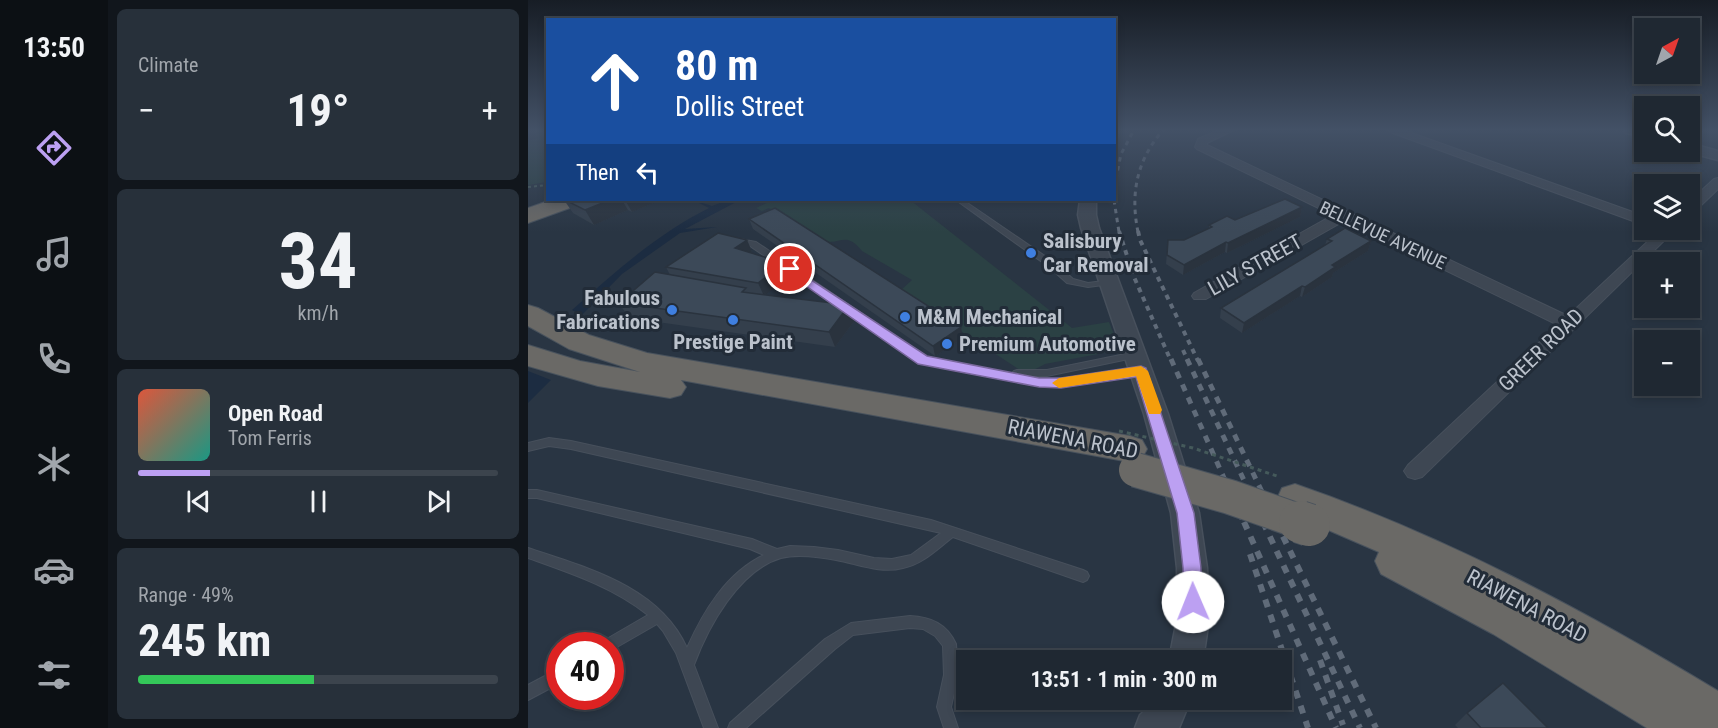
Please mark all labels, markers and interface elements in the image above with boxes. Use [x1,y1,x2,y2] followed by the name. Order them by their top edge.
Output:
[1634,18,1700,84] north arrow
[1634,18,1700,396] map controls
[23,32,85,64] text: 13:50
[675,41,758,90] text: 80 m
[576,42,654,120] icon: ahead
[138,53,198,77] text: Climate
[287,84,350,137] text: 19°
[138,91,155,130] text: −
[482,91,498,130] text: +
[675,91,804,123] text: Dollis Street
[1634,96,1700,162] button: search
[33,127,75,169] icon: directions
[631,156,664,189] icon: left
[576,160,619,185] text: Then
[1634,174,1700,240] button: layers
[1316,197,1450,273] street label: BELLEVUE AVENUE
[279,216,357,307] text: 34
[1043,229,1149,277] place label: Salisbury Car Removal
[1204,229,1306,301] street label: LILY STREET
[33,233,75,275] icon: music
[764,243,815,294] pin
[1024,246,1038,260] marker: Salisbury Car Removal
[773,252,806,285] icon: arrive
[1634,252,1700,318] button: +
[556,286,660,334] place label: Fabulous Fabrications
[297,301,339,325] text: km/h
[665,303,679,317] marker: Fabulous Fabrications
[1494,304,1588,396] street label: GREER ROAD
[917,305,1062,329] place label: M&M Mechanical
[898,310,912,324] marker: M&M Mechanical
[726,313,740,327] marker: Prestige Paint
[673,330,793,354] place label: Prestige Paint
[1634,330,1700,396] button: −
[959,332,1136,356] place label: Premium Automotive
[940,337,954,351] marker: Premium Automotive
[33,338,75,380] icon: phone
[228,401,323,426] text: Open Road
[1006,415,1140,463] street label: RIAWENA ROAD
[228,426,312,450] text: Tom Ferris
[33,443,75,485] icon: climate
[182,485,215,518] icon: previous
[302,485,335,518] icon: pause
[422,485,455,518] icon: next
[33,549,75,591] icon: car
[1463,564,1591,648] street label: RIAWENA ROAD
[1161,570,1225,634] position arrow
[138,583,234,607] text: Range · 49%
[138,614,271,667] text: 245 km
[546,632,624,710] speed limit sign: 40
[33,654,75,696] icon: filters
[1031,667,1217,692] text: 13:51 · 1 min · 300 m

